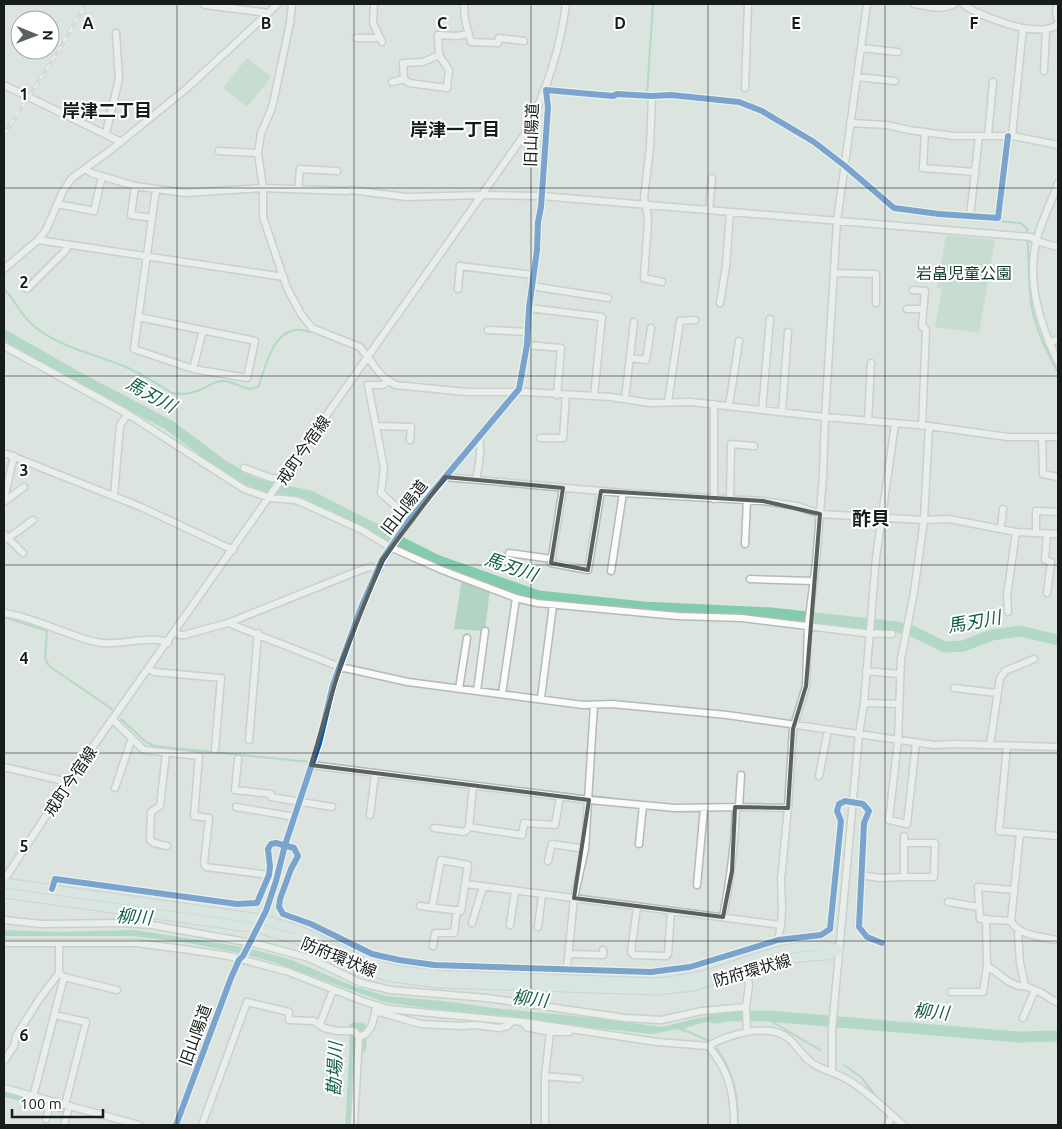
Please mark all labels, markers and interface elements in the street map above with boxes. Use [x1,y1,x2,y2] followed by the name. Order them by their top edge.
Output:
[10,10,60,60] north arrow
[82,14,94,32] text: A
[261,14,271,32] text: B
[437,14,447,32] text: C
[614,14,626,32] text: D
[791,14,801,32] text: E
[970,14,979,32] text: F
[40,30,56,41] text: N
[19,85,29,103] text: 1
[62,100,152,120] district label: 岸津二丁目
[521,103,541,167] street label: 旧山陽道
[410,119,500,139] district label: 岸津一丁目
[916,264,1012,282] park label: 岩畠児童公園
[19,273,29,291] text: 2
[123,372,182,417] water label: 馬刃川
[273,412,333,488] street label: 戒町今宿線
[19,461,29,479] text: 3
[377,476,431,538] street label: 旧山陽道
[852,507,890,529] district label: 酢貝
[483,548,542,585] water label: 馬刃川
[946,606,1004,636] water label: 馬刃川
[19,649,29,667] text: 4
[40,743,100,819] street label: 戒町今宿線
[19,837,29,855] text: 5
[115,905,155,927] water label: 柳川
[299,934,379,980] street label: 防府環状線
[711,950,793,990] street label: 防府環状線
[511,986,551,1010] water label: 柳川
[912,999,952,1023] water label: 柳川
[176,1002,214,1068] street label: 旧山陽道
[19,1026,29,1044] text: 6
[323,1040,345,1096] water label: 勘場川
[12,1086,104,1118] scale bar
[20,1095,62,1112] text: 100 m

